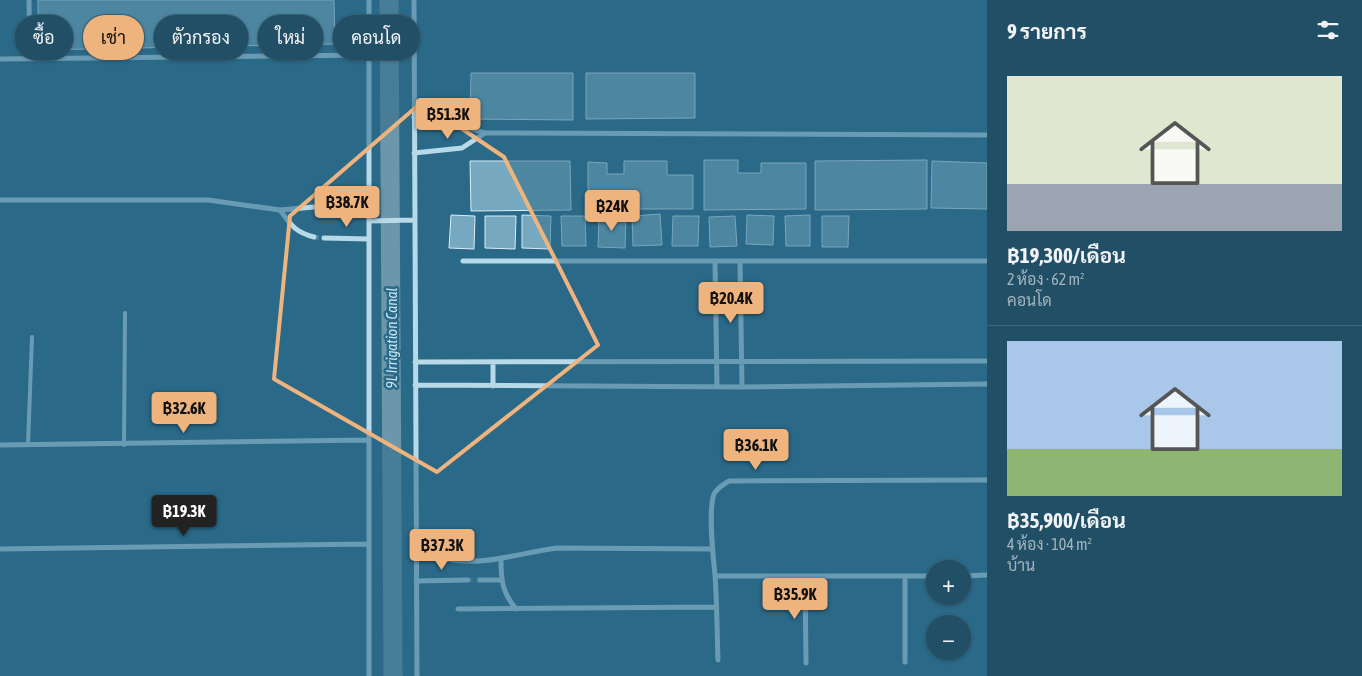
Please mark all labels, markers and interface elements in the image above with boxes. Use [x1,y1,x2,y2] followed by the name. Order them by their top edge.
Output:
[15,15,73,60] chip: ซื้อ
[83,15,144,60] chip: เช่า
[154,15,248,60] chip: ตัวกรอง
[258,15,323,60] chip: ใหม่
[333,15,420,60] chip: คอนโด
[1314,16,1342,44] icon: filters
[1007,19,1087,43] text: 9 รายการ
[407,98,489,140] pin: ฿51.3K
[427,105,469,123] text: ฿51.3K
[1130,108,1220,198] icon: home
[306,186,388,228] pin: ฿38.7K
[582,190,642,232] pin: ฿24K
[326,193,368,211] text: ฿38.7K
[596,197,628,215] text: ฿24K
[1007,243,1126,267] text: ฿19,300/เดือน
[1007,270,1085,288] text: 2 ห้อง · 62 m²
[690,282,772,324] pin: ฿20.4K
[383,288,400,388] water label: 9L Irrigation Canal
[710,289,752,307] text: ฿20.4K
[1007,291,1052,309] text: คอนโด
[1130,374,1220,464] icon: home
[143,392,225,434] pin: ฿32.6K
[163,399,205,417] text: ฿32.6K
[715,428,797,471] pin: ฿36.1K
[735,436,777,454] text: ฿36.1K
[143,494,225,537] pin: ฿19.3K
[163,502,205,520] text: ฿19.3K
[1007,508,1126,532] text: ฿35,900/เดือน
[401,528,483,571] pin: ฿37.3K
[1007,535,1092,553] text: 4 ห้อง · 104 m²
[421,536,463,554] text: ฿37.3K
[1007,556,1035,574] text: บ้าน
[926,560,971,660] map controls
[926,560,971,605] button: +
[754,578,836,620] pin: ฿35.9K
[774,585,816,603] text: ฿35.9K
[926,615,971,660] button: −

